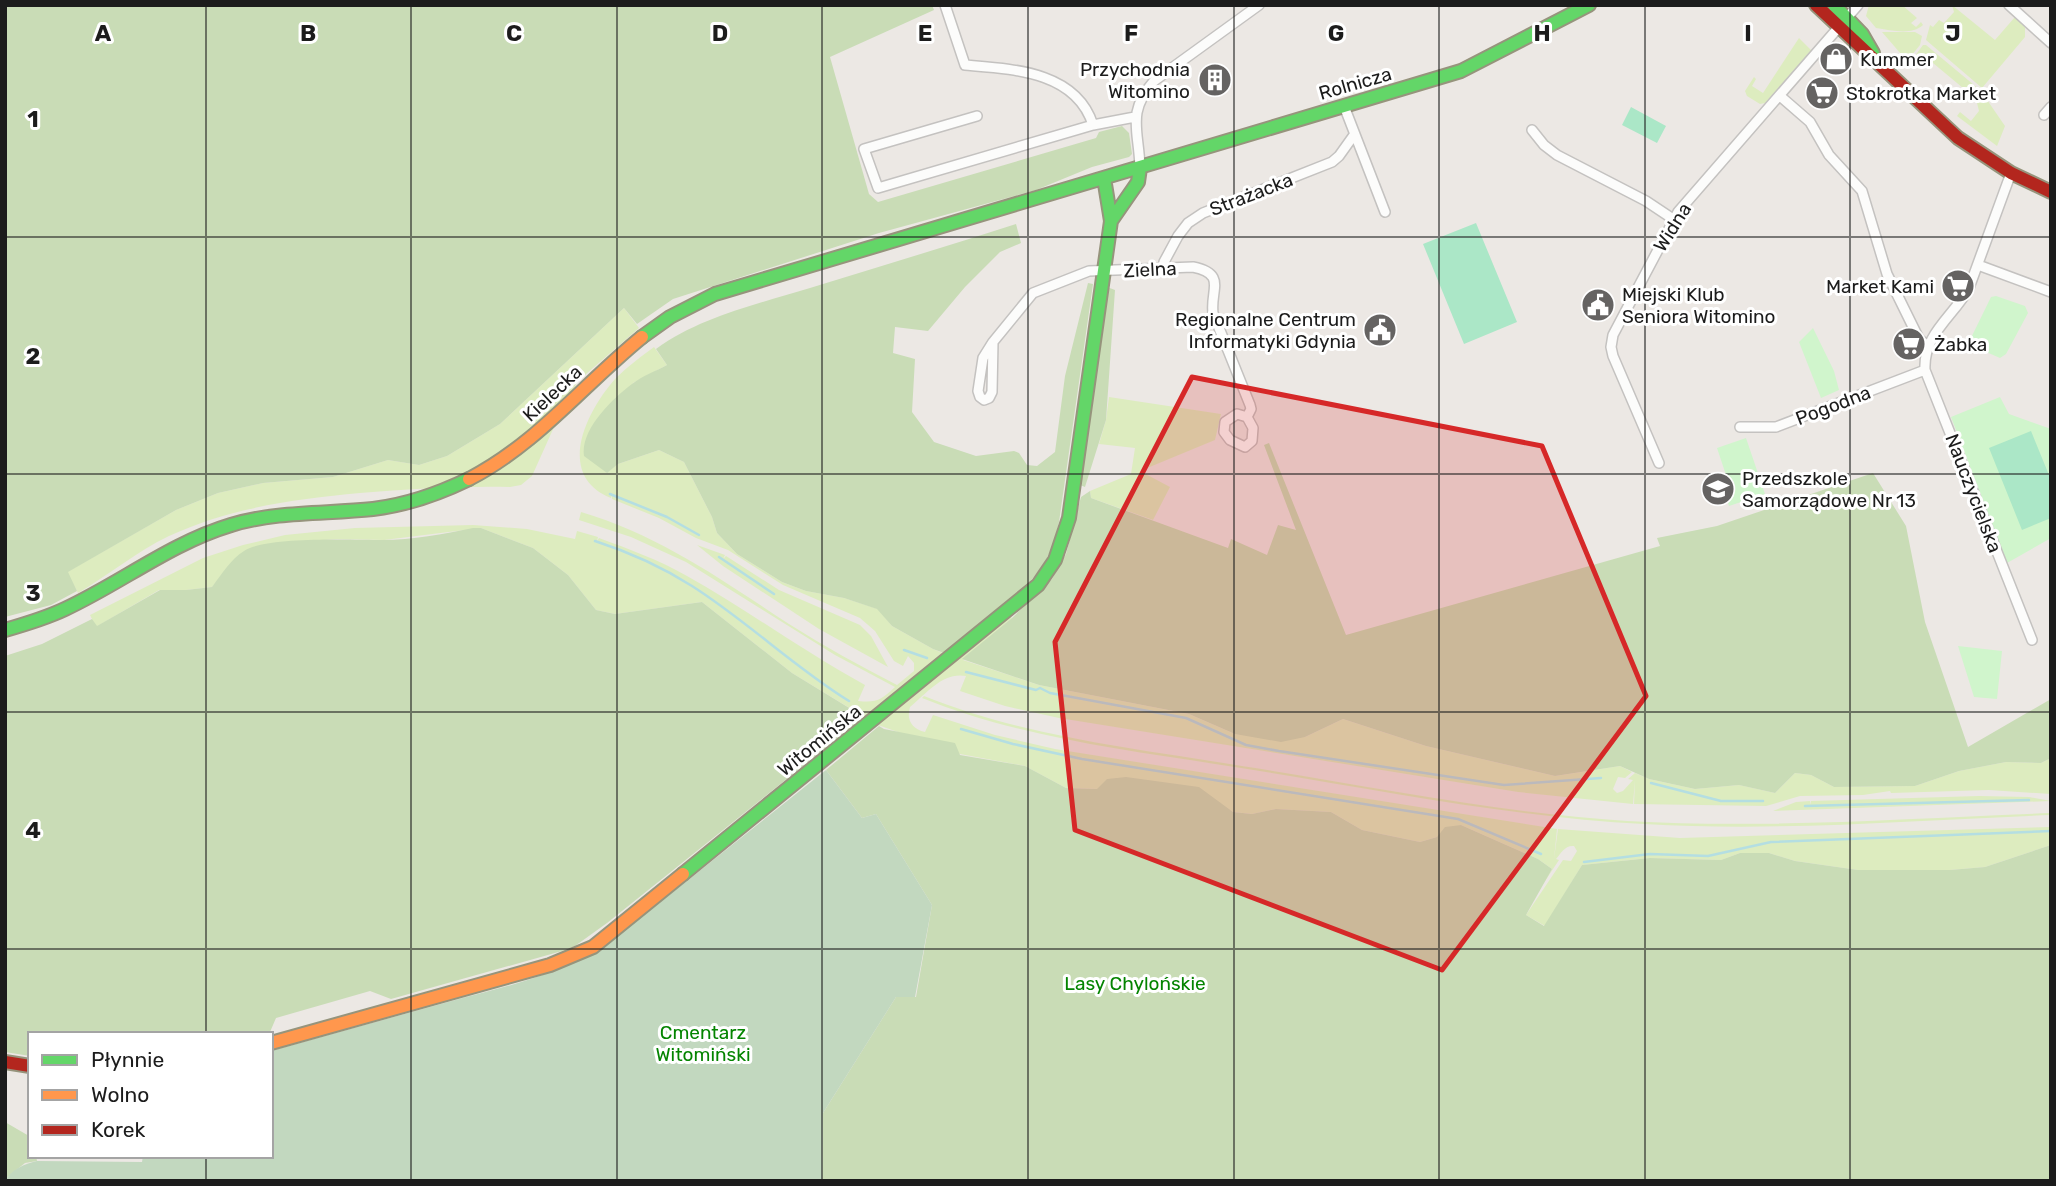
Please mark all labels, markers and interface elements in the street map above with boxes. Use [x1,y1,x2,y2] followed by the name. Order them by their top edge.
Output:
[95,19,112,47] text: A
[300,19,316,47] text: B
[506,19,522,47] text: C
[712,19,728,47] text: D
[918,19,932,47] text: E
[1124,19,1138,47] text: F
[1328,19,1344,47] text: G
[1533,19,1551,47] text: H
[1744,19,1752,47] text: I
[1945,19,1961,47] text: J
[1817,40,1855,78] shop icon: Kummer
[1860,48,1935,71] place label: Kummer
[1080,58,1190,103] place label: Przychodnia Witomino
[1196,61,1234,99] building icon: Przychodnia Witomino
[1316,62,1394,105] street label: Rolnicza
[1803,74,1841,112] supermarket icon: Stokrotka Market
[1846,82,1997,105] place label: Stokrotka Market
[27,105,39,133] text: 1
[1206,168,1296,221] street label: Strażacka
[1649,199,1696,256] street label: Widna
[1123,257,1177,282] street label: Zielna
[1939,267,1977,305] supermarket icon: Market Kami
[1826,275,1934,298] place label: Market Kami
[1622,283,1775,328] place label: Miejski Klub Seniora Witomino
[1579,286,1617,324] public building icon: Miejski Klub Seniora Witomino
[1175,308,1356,353] place label: Regionalne Centrum Informatyki Gdynia
[1361,311,1399,349] public building icon: Regionalne Centrum Informatyki Gdynia
[1890,325,1928,363] supermarket icon: Żabka
[1934,333,1987,356] place label: Żabka
[26,342,40,370] text: 2
[518,360,587,427] street label: Kielecka
[1792,381,1874,430] street label: Pogodna
[1940,430,2007,556] street label: Nauczycielska
[1742,467,1916,512] place label: Przedszkole Samorządowe Nr 13
[1699,470,1737,508] school or university icon: Przedszkole Samorządowe Nr 13
[25,579,41,607] text: 3
[773,700,866,781] street label: Witomińska
[25,816,41,844] text: 4
[1064,972,1206,995] park label: Lasy Chylońskie
[655,1021,751,1066] park label: Cmentarz Witomiński
[28,1032,273,1158] legend
[91,1047,164,1072] text: Płynnie
[91,1082,149,1107] text: Wolno
[91,1117,146,1142] text: Korek

